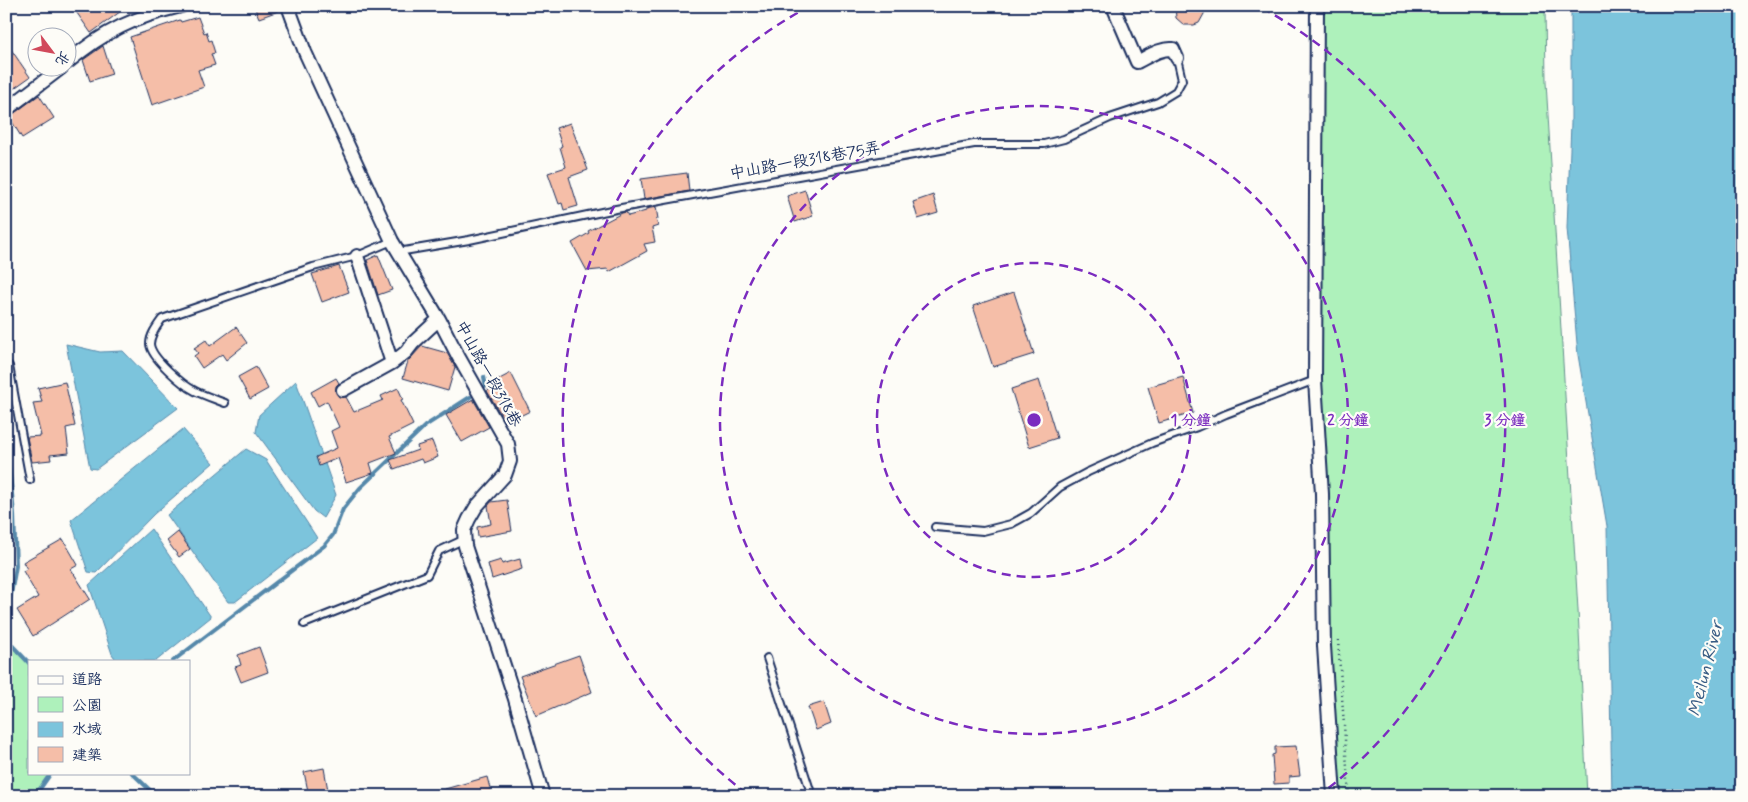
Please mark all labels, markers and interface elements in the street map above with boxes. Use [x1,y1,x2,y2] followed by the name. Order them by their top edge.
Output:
[28,28,78,78] north arrow
[51,48,74,69] text: 北
[728,137,882,185] street label: 中山路一段318巷75弄
[450,317,526,431] street label: 中山路一段318巷
[1025,411,1043,429] centre of rings
[1171,411,1211,431] text: 1 分鐘
[1327,411,1369,431] text: 2 分鐘
[1485,411,1525,431] text: 3 分鐘
[1683,617,1730,719] water label: Meilun River
[28,660,190,774] legend
[72,670,102,690] text: 道路
[72,696,102,716] text: 公園
[72,720,102,740] text: 水域
[72,746,102,766] text: 建築

